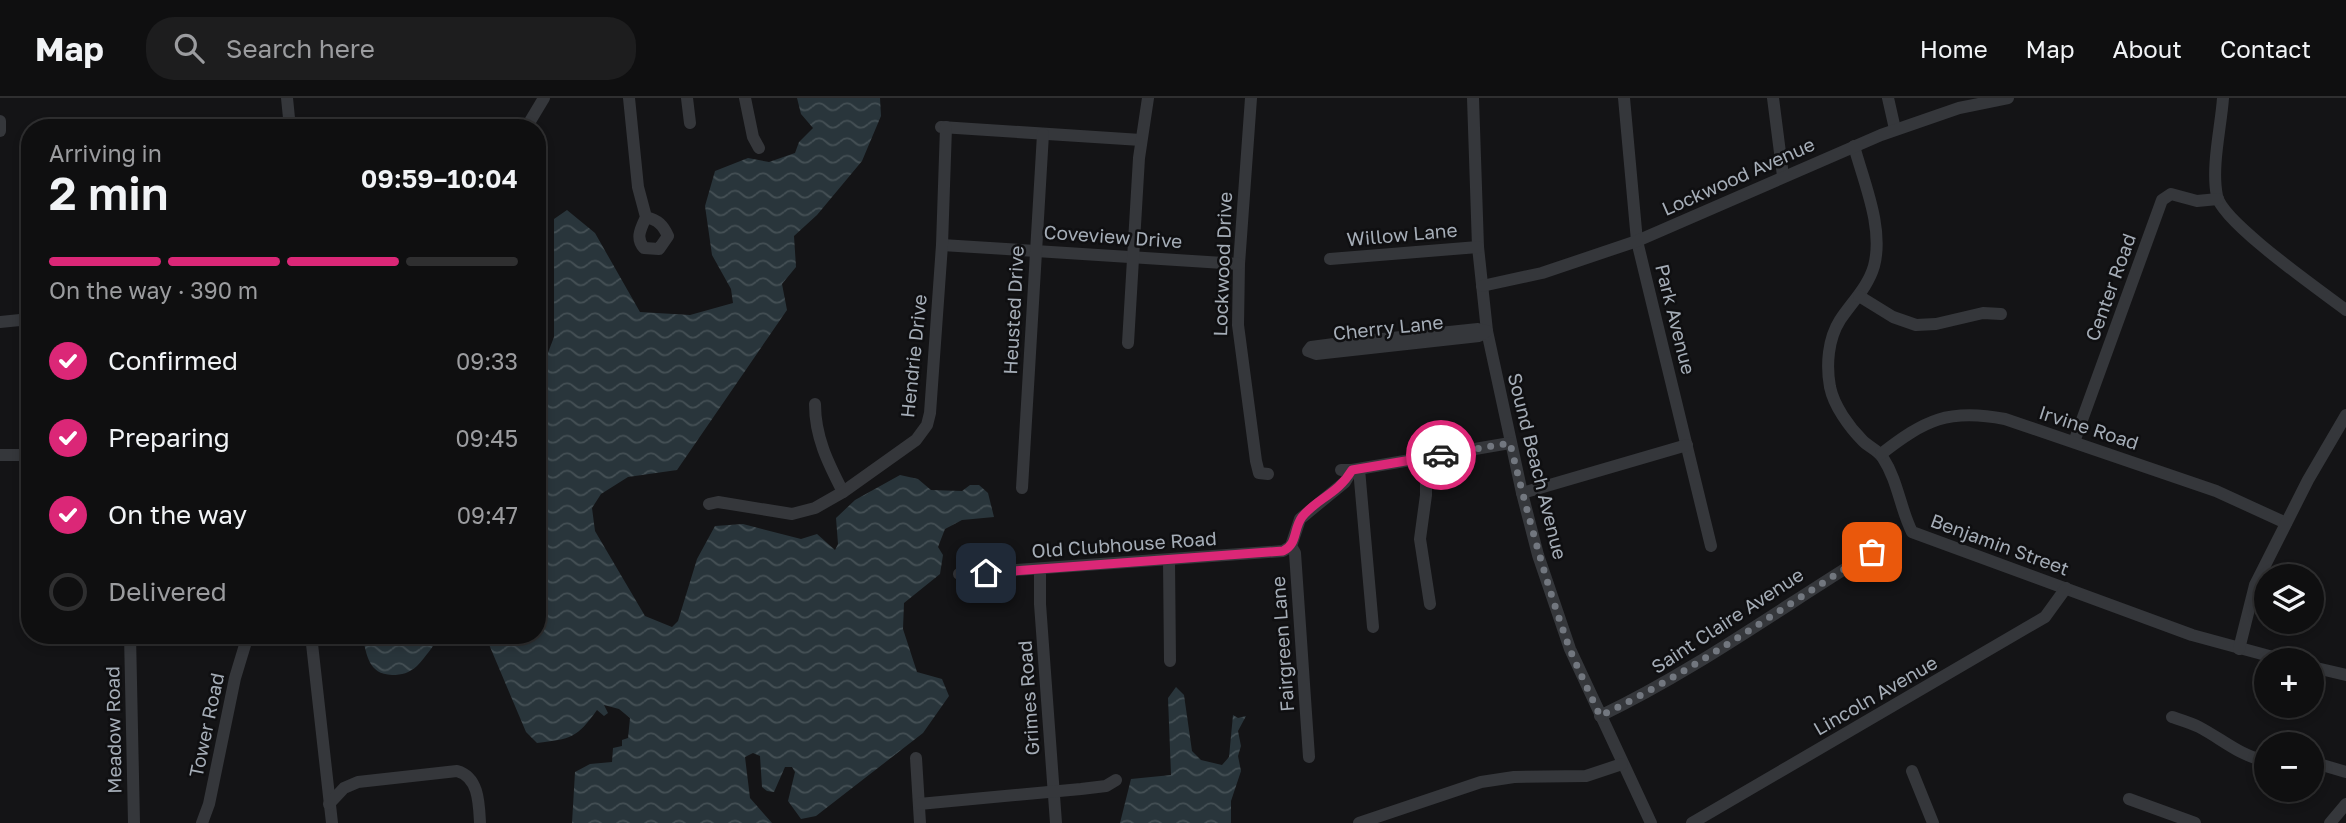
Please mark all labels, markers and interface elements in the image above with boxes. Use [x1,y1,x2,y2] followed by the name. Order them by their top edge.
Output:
[146,17,636,80] search box
[35,29,104,68] text: Map
[170,29,208,67] icon: search
[226,33,375,64] text: Search here
[1920,34,1988,63] text: Home
[2026,34,2075,63] text: Map
[2113,34,2182,63] text: About
[2220,34,2311,63] text: Contact
[1658,132,1818,220] street label: Lockwood Avenue
[49,139,162,167] text: Arriving in
[361,163,518,194] text: 09:59–10:04
[49,165,169,220] text: 2 min
[1208,191,1236,337] street label: Lockwood Drive
[1346,218,1458,250] street label: Willow Lane
[1043,220,1183,252] street label: Coveview Drive
[2080,230,2140,344] street label: Center Road
[998,245,1028,375] street label: Heusted Drive
[1651,261,1701,377] street label: Park Avenue
[49,276,258,304] text: On the way · 390 m
[895,293,931,419] street label: Hendrie Drive
[1332,310,1444,344] street label: Cherry Lane
[49,342,87,380] icon: check
[108,345,238,376] text: Confirmed
[456,347,518,375] text: 09:33
[1504,370,1572,562] street label: Sound Beach Avenue
[2036,400,2142,454] street label: Irvine Road
[49,419,87,457] icon: check
[1406,420,1476,490] courier
[108,422,230,453] text: Preparing
[456,424,518,452] text: 09:45
[1422,436,1460,474] icon: car
[49,496,87,534] icon: check
[108,499,247,530] text: On the way
[457,501,518,529] text: 09:47
[1928,508,2072,580] street label: Benjamin Street
[1842,522,1902,582] pin
[1031,526,1217,562] street label: Old Clubhouse Road
[1853,533,1891,571] icon: bag
[956,543,1016,603] pin
[967,554,1005,592] icon: home
[1647,562,1807,678] street label: Saint Claire Avenue
[2254,564,2324,802] map controls
[2254,564,2324,634] button: layers
[1266,575,1298,713] street label: Fairgreen Lane
[108,576,227,607] text: Delivered
[1013,640,1043,756] street label: Grimes Road
[2254,648,2324,718] button: +
[1809,650,1941,740] street label: Lincoln Avenue
[100,666,126,794] street label: Meadow Road
[184,671,228,779] street label: Tower Road
[2254,732,2324,802] button: −

